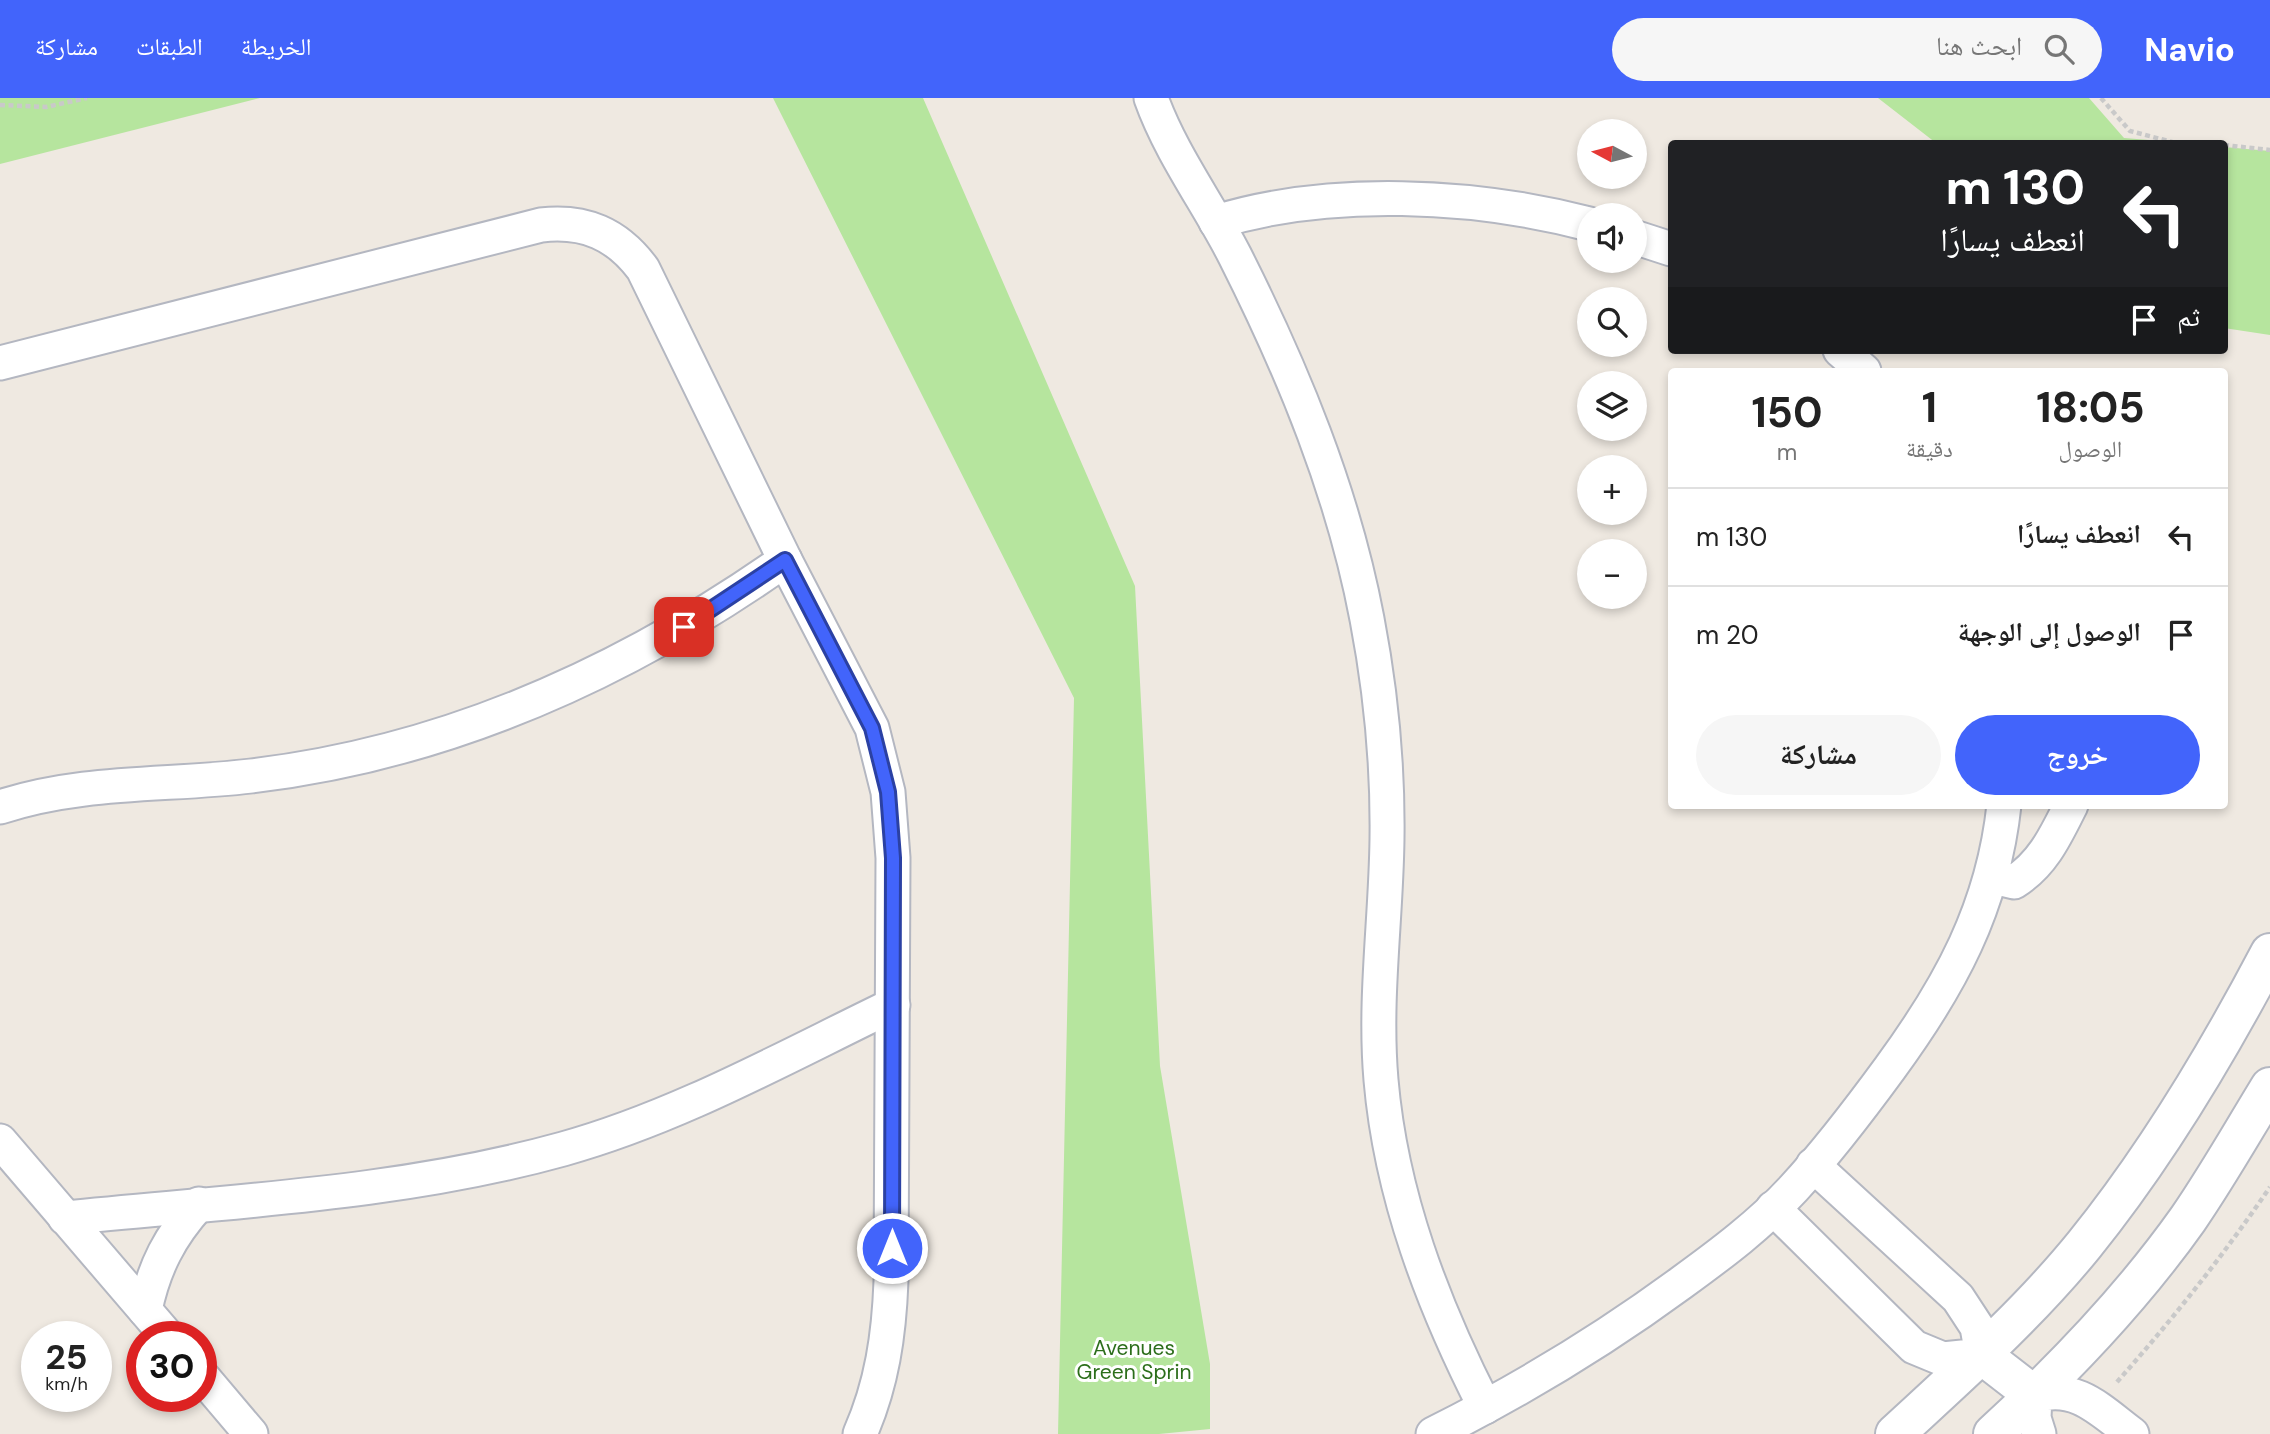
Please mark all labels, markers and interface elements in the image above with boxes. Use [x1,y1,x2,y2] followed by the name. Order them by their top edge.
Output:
[1612,18,2102,81] search box
[2144,28,2235,71] text: Navio
[1936,29,2022,63] text: ابحث هنا
[2040,30,2078,68] icon: search
[35,31,98,62] text: مشاركة
[136,31,203,62] text: الطبقات
[241,31,311,62] text: الخريطة
[1577,119,1647,189] north arrow
[1577,119,1647,609] map controls
[1945,155,2085,219] text: 130 m
[2109,168,2200,259] icon: left
[1577,203,1647,273] button: sound
[1940,219,2085,261] text: انعطف يسارًا
[1577,287,1647,357] button: search
[2177,300,2200,334] text: ثم
[2125,301,2163,339] icon: arrive
[1577,371,1647,441] button: layers
[1922,380,1937,435] text: 1
[2036,380,2145,435] text: 18:05
[1752,385,1823,440] text: 150
[1906,434,1953,464] text: دقيقة
[2059,434,2122,464] text: الوصول
[1777,437,1797,467] text: m
[1577,455,1647,525] button: +
[2017,517,2141,551] text: انعطف يسارًا
[2162,518,2200,556] icon: left
[1696,520,1767,554] text: 130 m
[1577,539,1647,609] button: −
[654,597,714,657] pin
[665,608,703,646] icon: arrive
[1958,615,2141,649] text: الوصول إلى الوجهة
[2162,616,2200,654] icon: arrive
[1696,618,1759,652] text: 20 m
[1696,715,1941,795] button: مشاركة
[1955,715,2200,795] button: خروج
[855,1211,929,1285] position arrow
[126,1321,217,1412] speed limit sign: 30
[46,1334,87,1380] text: 25
[1077,1334,1191,1386] park label: Avenues Green Sprin
[45,1372,88,1396] text: km/h

